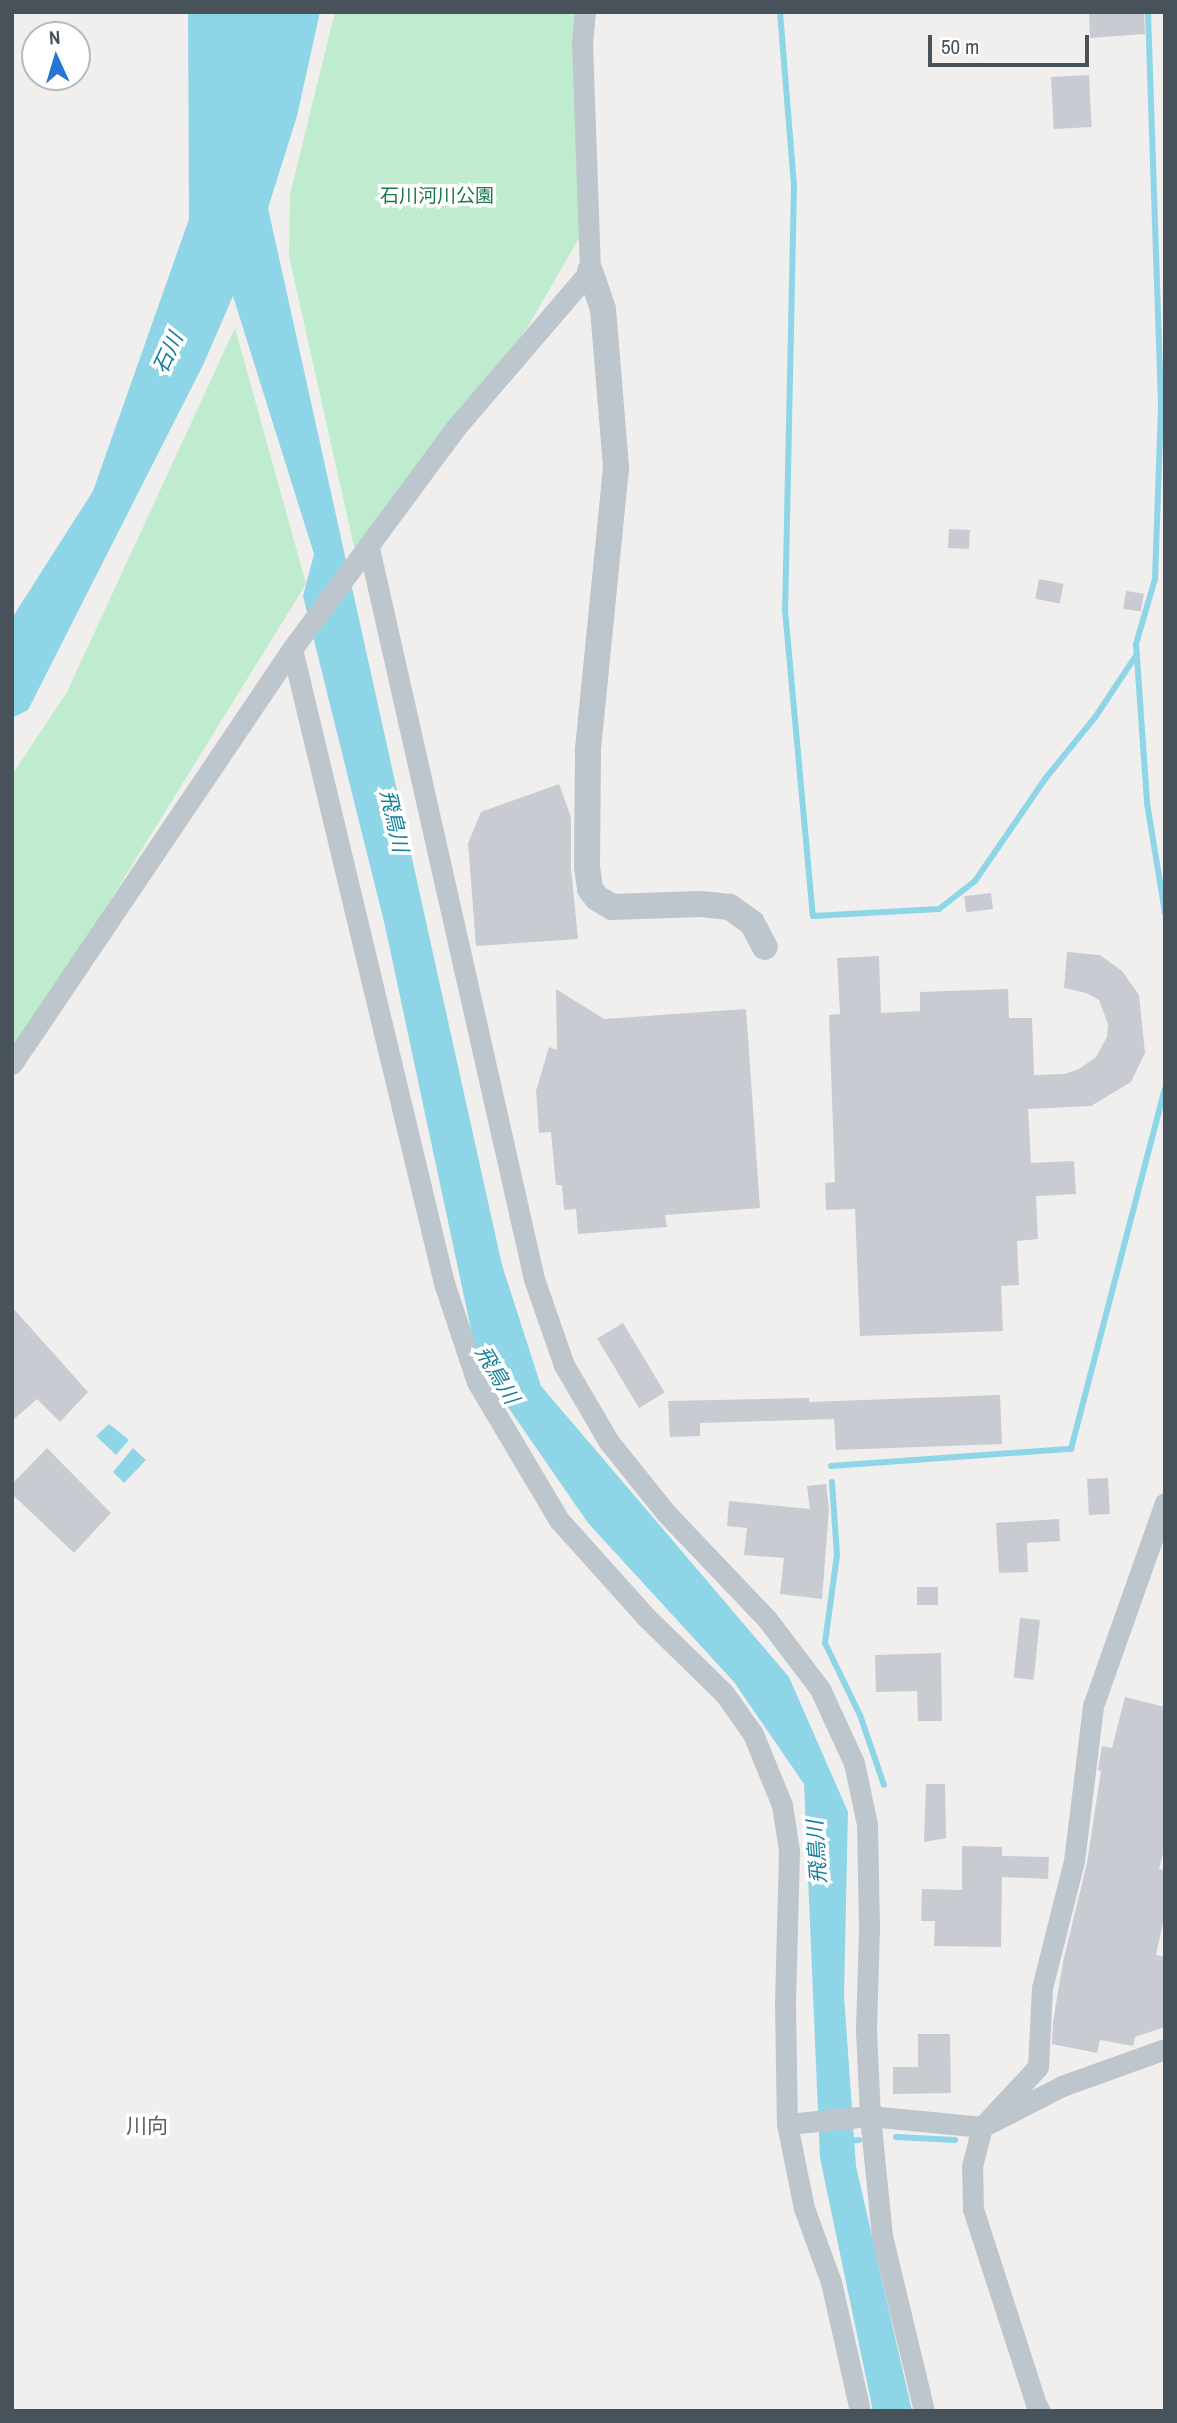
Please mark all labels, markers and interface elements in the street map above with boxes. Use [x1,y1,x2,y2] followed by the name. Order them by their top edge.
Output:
[21,21,91,91] north arrow
[932,21,1093,65] scale bar
[48,24,61,50] text: N
[941,32,979,61] text: 50 m
[380,185,494,207] park label: 石川河川公園
[148,329,188,377] water label: 石川
[375,787,413,855] water label: 飛鳥川
[470,1342,524,1408] water label: 飛鳥川
[802,1820,832,1884] water label: 飛鳥川
[126,2113,168,2139] district label: 川向

